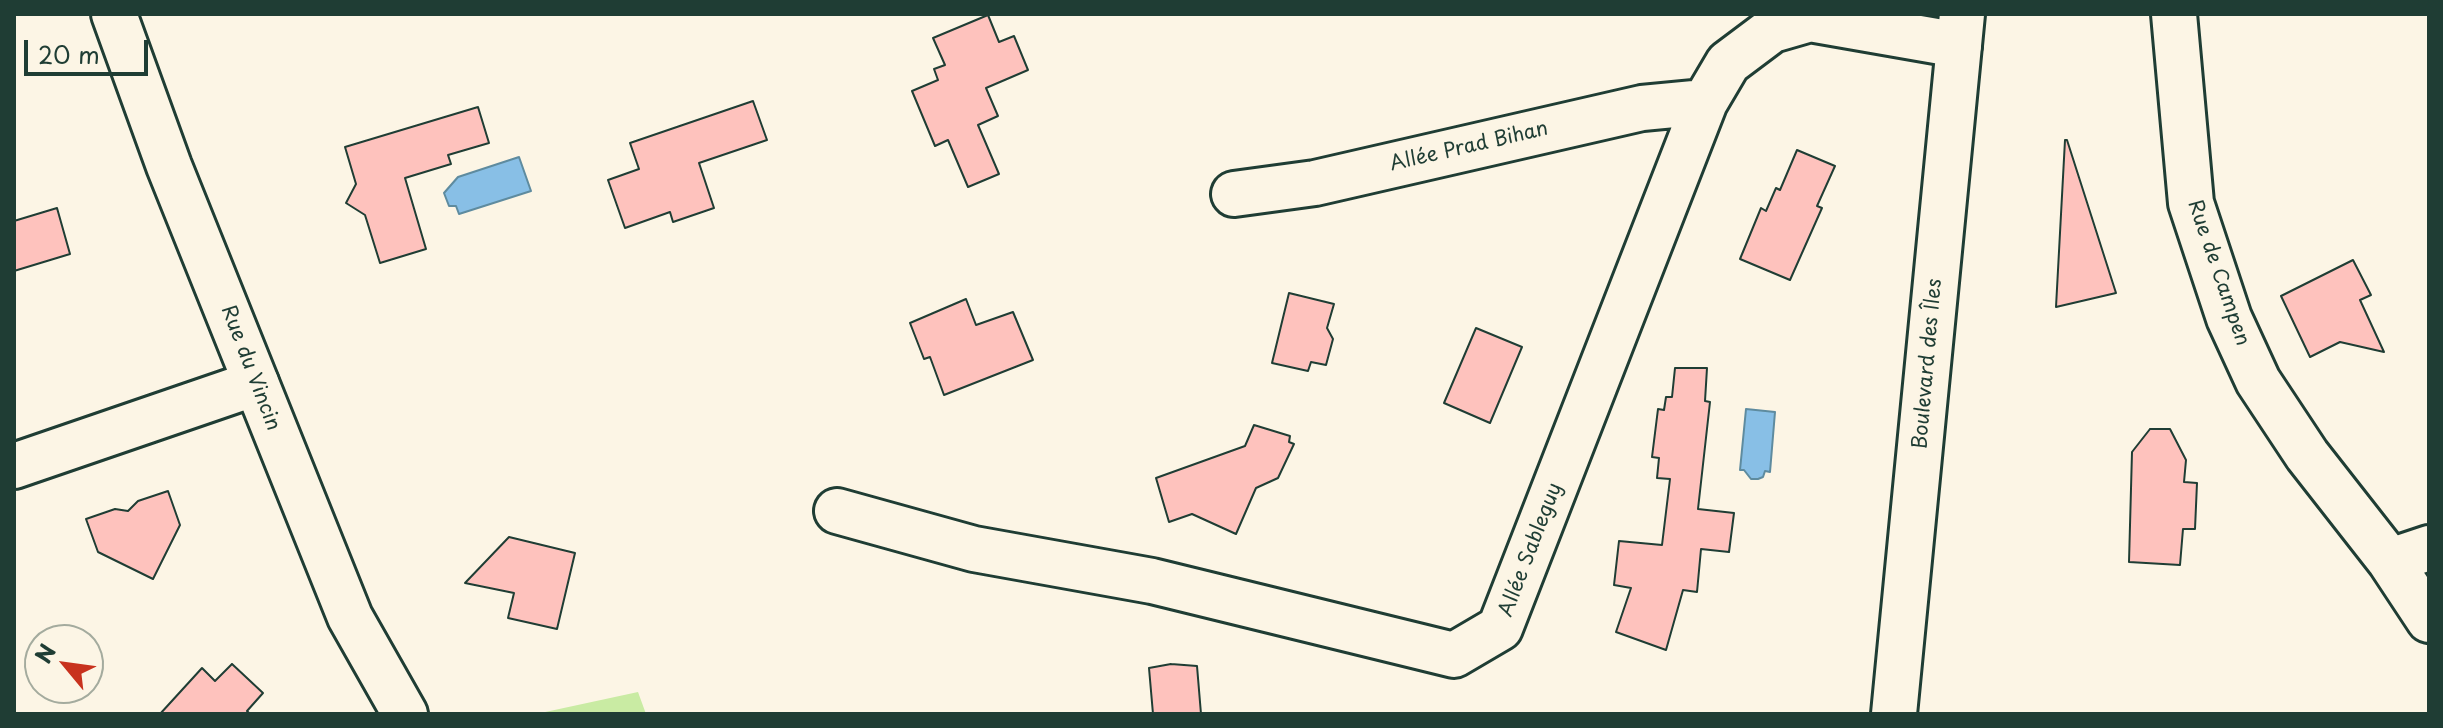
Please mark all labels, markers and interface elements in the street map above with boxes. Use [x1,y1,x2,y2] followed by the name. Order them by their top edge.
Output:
[28,24,152,74] scale bar
[38,36,100,72] text: 20 m
[1387,117,1551,177] street label: Allée Prad Bihan
[2182,197,2254,349] street label: Rue de Campen
[1909,278,1947,450] street label: Boulevard des Îles
[215,302,285,434] street label: Rue du Vincin
[1494,480,1568,620] street label: Allée Sableguy
[24,624,104,704] north arrow
[26,637,63,669] text: N

